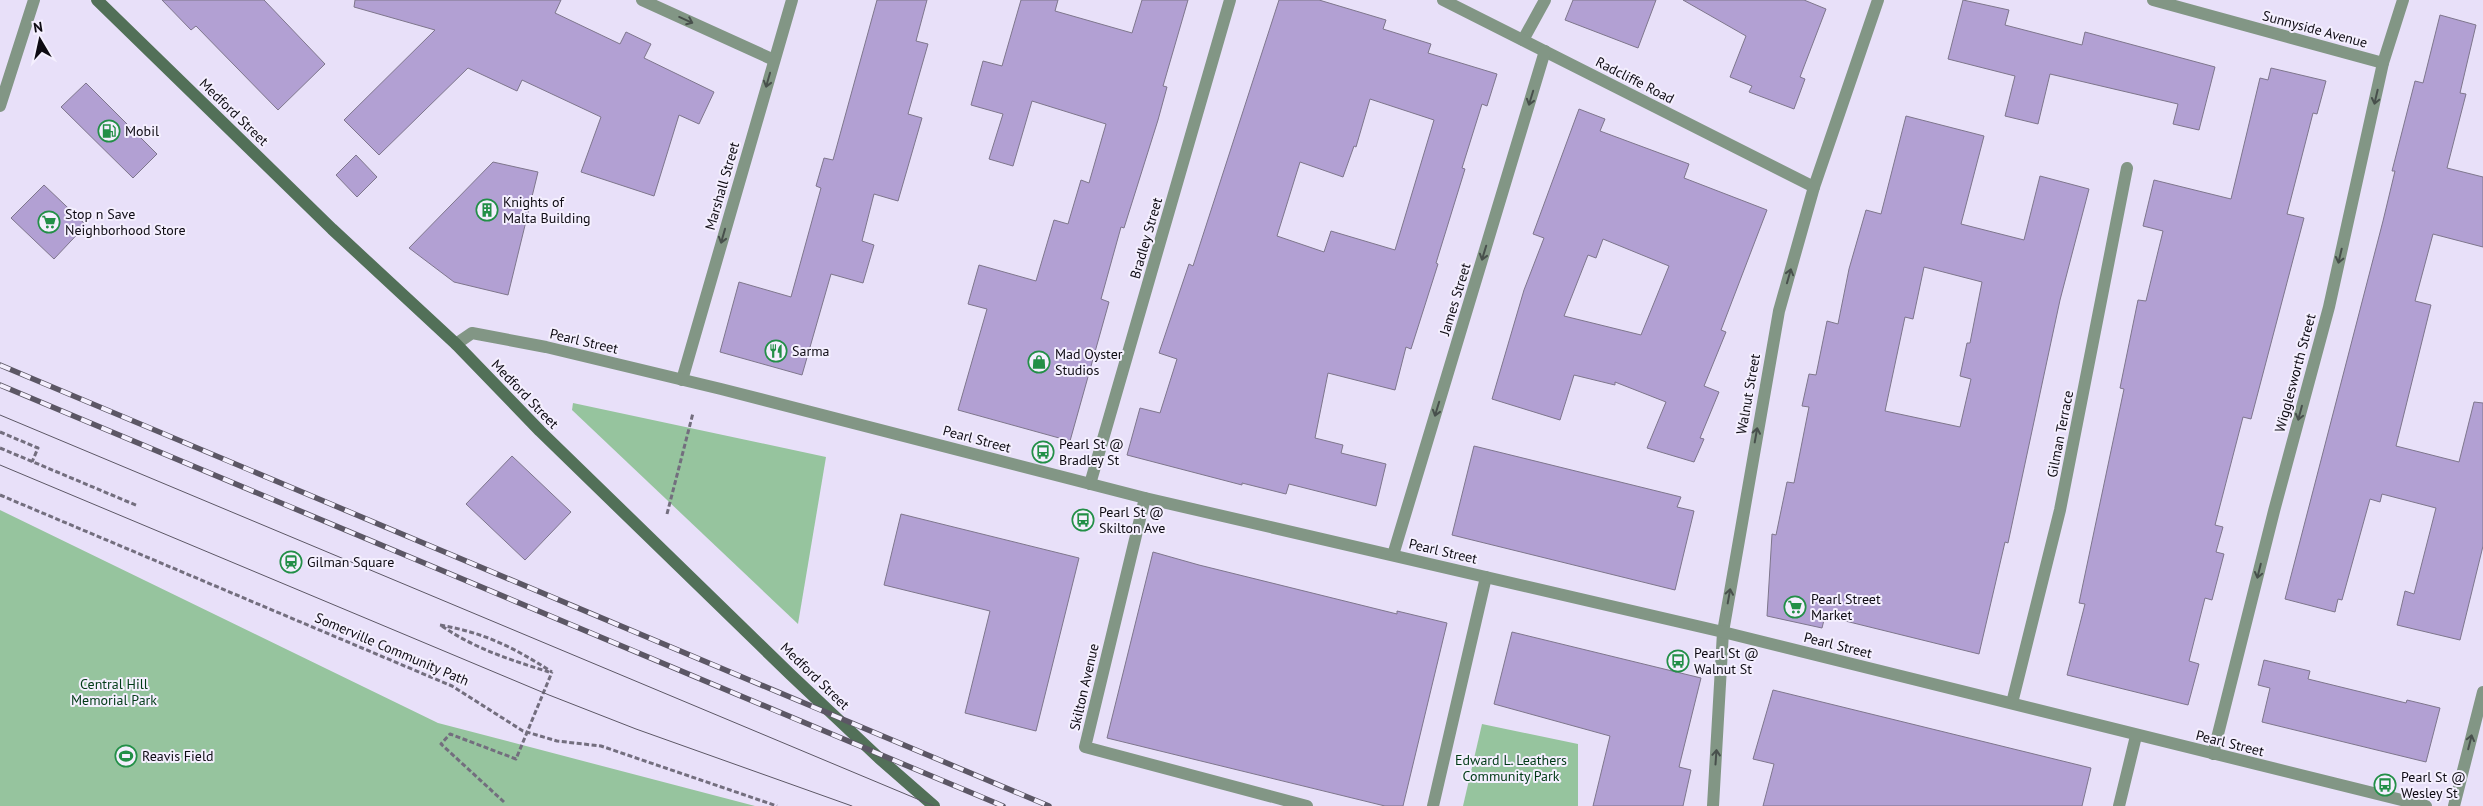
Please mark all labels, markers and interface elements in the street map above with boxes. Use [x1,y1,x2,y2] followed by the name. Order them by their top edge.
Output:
[2260,6,2370,52] street label: Sunnyside Avenue
[15,15,65,65] north arrow
[678,16,693,26] one-way arrow
[32,18,44,37] text: N
[1593,52,1677,108] street label: Radcliffe Road
[763,72,773,88] one-way arrow
[196,74,273,150] street label: Medford Street
[1526,89,1536,105] one-way arrow
[2370,89,2380,105] one-way arrow
[97,119,121,143] fuel station icon: Mobil
[125,122,159,140] place label: Mobil
[701,140,743,232] street label: Marshall Street
[503,193,591,227] place label: Knights of Malta Building
[1126,195,1166,281] street label: Bradley Street
[475,198,499,222] building icon: Knights of Malta Building
[65,205,186,239] place label: Stop n Save Neighborhood Store
[37,210,61,234] supermarket icon: Stop n Save Neighborhood Store
[718,228,727,244] one-way arrow
[1479,245,1489,261] one-way arrow
[2335,248,2344,264] one-way arrow
[1435,260,1475,338] street label: James Street
[1784,269,1794,285] one-way arrow
[2270,311,2320,434] street label: Wigglesworth Street
[548,324,620,358] street label: Pearl Street
[764,339,788,363] restaurant icon: Sarma
[792,342,830,360] place label: Sarma
[1055,345,1123,379] place label: Mad Oyster Studios
[1027,350,1051,374] shop icon: Mad Oyster Studios
[1732,352,1764,436] street label: Walnut Street
[487,356,563,433] street label: Medford Street
[2043,389,2077,479] street label: Gilman Terrace
[1432,400,1441,416] one-way arrow
[2295,405,2304,421] one-way arrow
[941,421,1013,457] street label: Pearl Street
[1752,428,1761,444] one-way arrow
[1059,435,1124,469] place label: Pearl St @ Bradley St
[1031,440,1055,464] bus stop icon: Pearl St @ Bradley St
[1099,503,1165,537] place label: Pearl St @ Skilton Ave
[1071,508,1095,532] bus stop icon: Pearl St @ Skilton Ave
[1407,534,1479,568] street label: Pearl Street
[279,550,303,574] station icon: Gilman Square
[307,553,394,571] place label: Gilman Square
[2254,562,2263,578] one-way arrow
[1725,588,1735,604] one-way arrow
[1811,590,1881,624] place label: Pearl Street Market
[1783,595,1807,619] supermarket icon: Pearl Street Market
[312,608,472,690] street label: Somerville Community Path
[1802,628,1874,662] street label: Pearl Street
[777,638,854,714] street label: Medford Street
[1065,642,1103,732] street label: Skilton Avenue
[1694,644,1759,678] place label: Pearl St @ Walnut St
[1666,649,1690,673] bus stop icon: Pearl St @ Walnut St
[71,675,157,709] park label: Central Hill Memorial Park
[2194,726,2266,760] street label: Pearl Street
[2466,734,2475,750] one-way arrow
[114,744,138,768] sports icon: Reavis Field
[142,747,214,765] place label: Reavis Field
[1711,750,1721,766] one-way arrow
[1455,751,1567,785] park label: Edward L. Leathers Community Park
[2401,768,2466,802] place label: Pearl St @ Wesley St
[2373,773,2397,797] bus stop icon: Pearl St @ Wesley St

